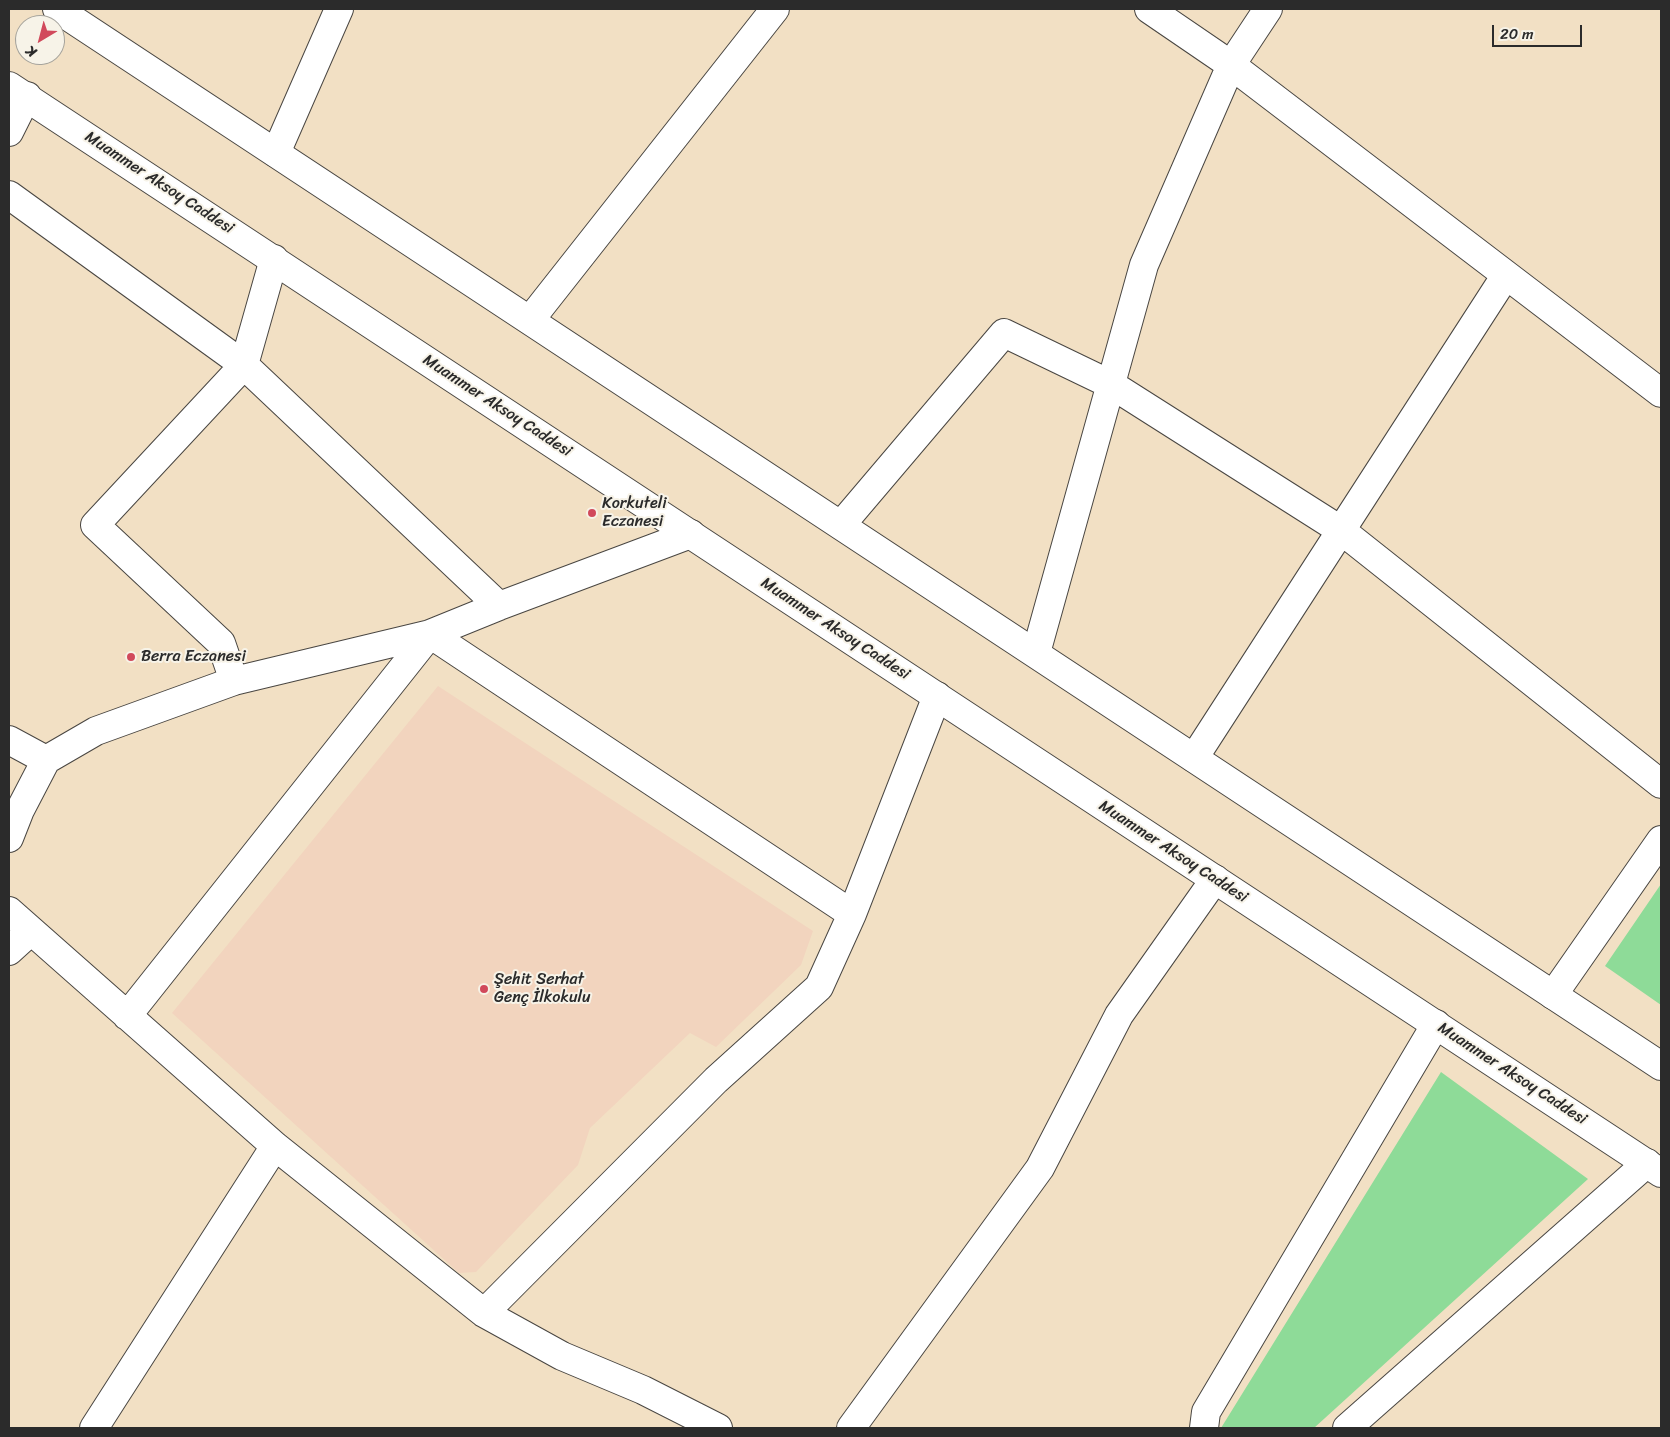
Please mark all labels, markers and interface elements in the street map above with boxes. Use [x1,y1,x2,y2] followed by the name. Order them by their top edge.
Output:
[15,15,65,65] north arrow
[1495,15,1585,47] scale bar
[1500,21,1534,47] text: 20 m
[20,39,42,64] text: K
[81,128,237,238] street label: Muammer Aksoy Caddesi
[419,351,575,461] street label: Muammer Aksoy Caddesi
[602,494,667,532] place label: Korkuteli Eczanesi
[586,507,598,519] marker: Korkuteli Eczanesi
[757,574,913,684] street label: Muammer Aksoy Caddesi
[141,647,246,667] place label: Berra Eczanesi
[125,651,137,663] marker: Berra Eczanesi
[1095,797,1251,907] street label: Muammer Aksoy Caddesi
[494,970,591,1008] place label: Şehit Serhat Genç İlkokulu
[478,983,490,995] marker: Şehit Serhat Genç İlkokulu
[1434,1019,1590,1129] street label: Muammer Aksoy Caddesi

